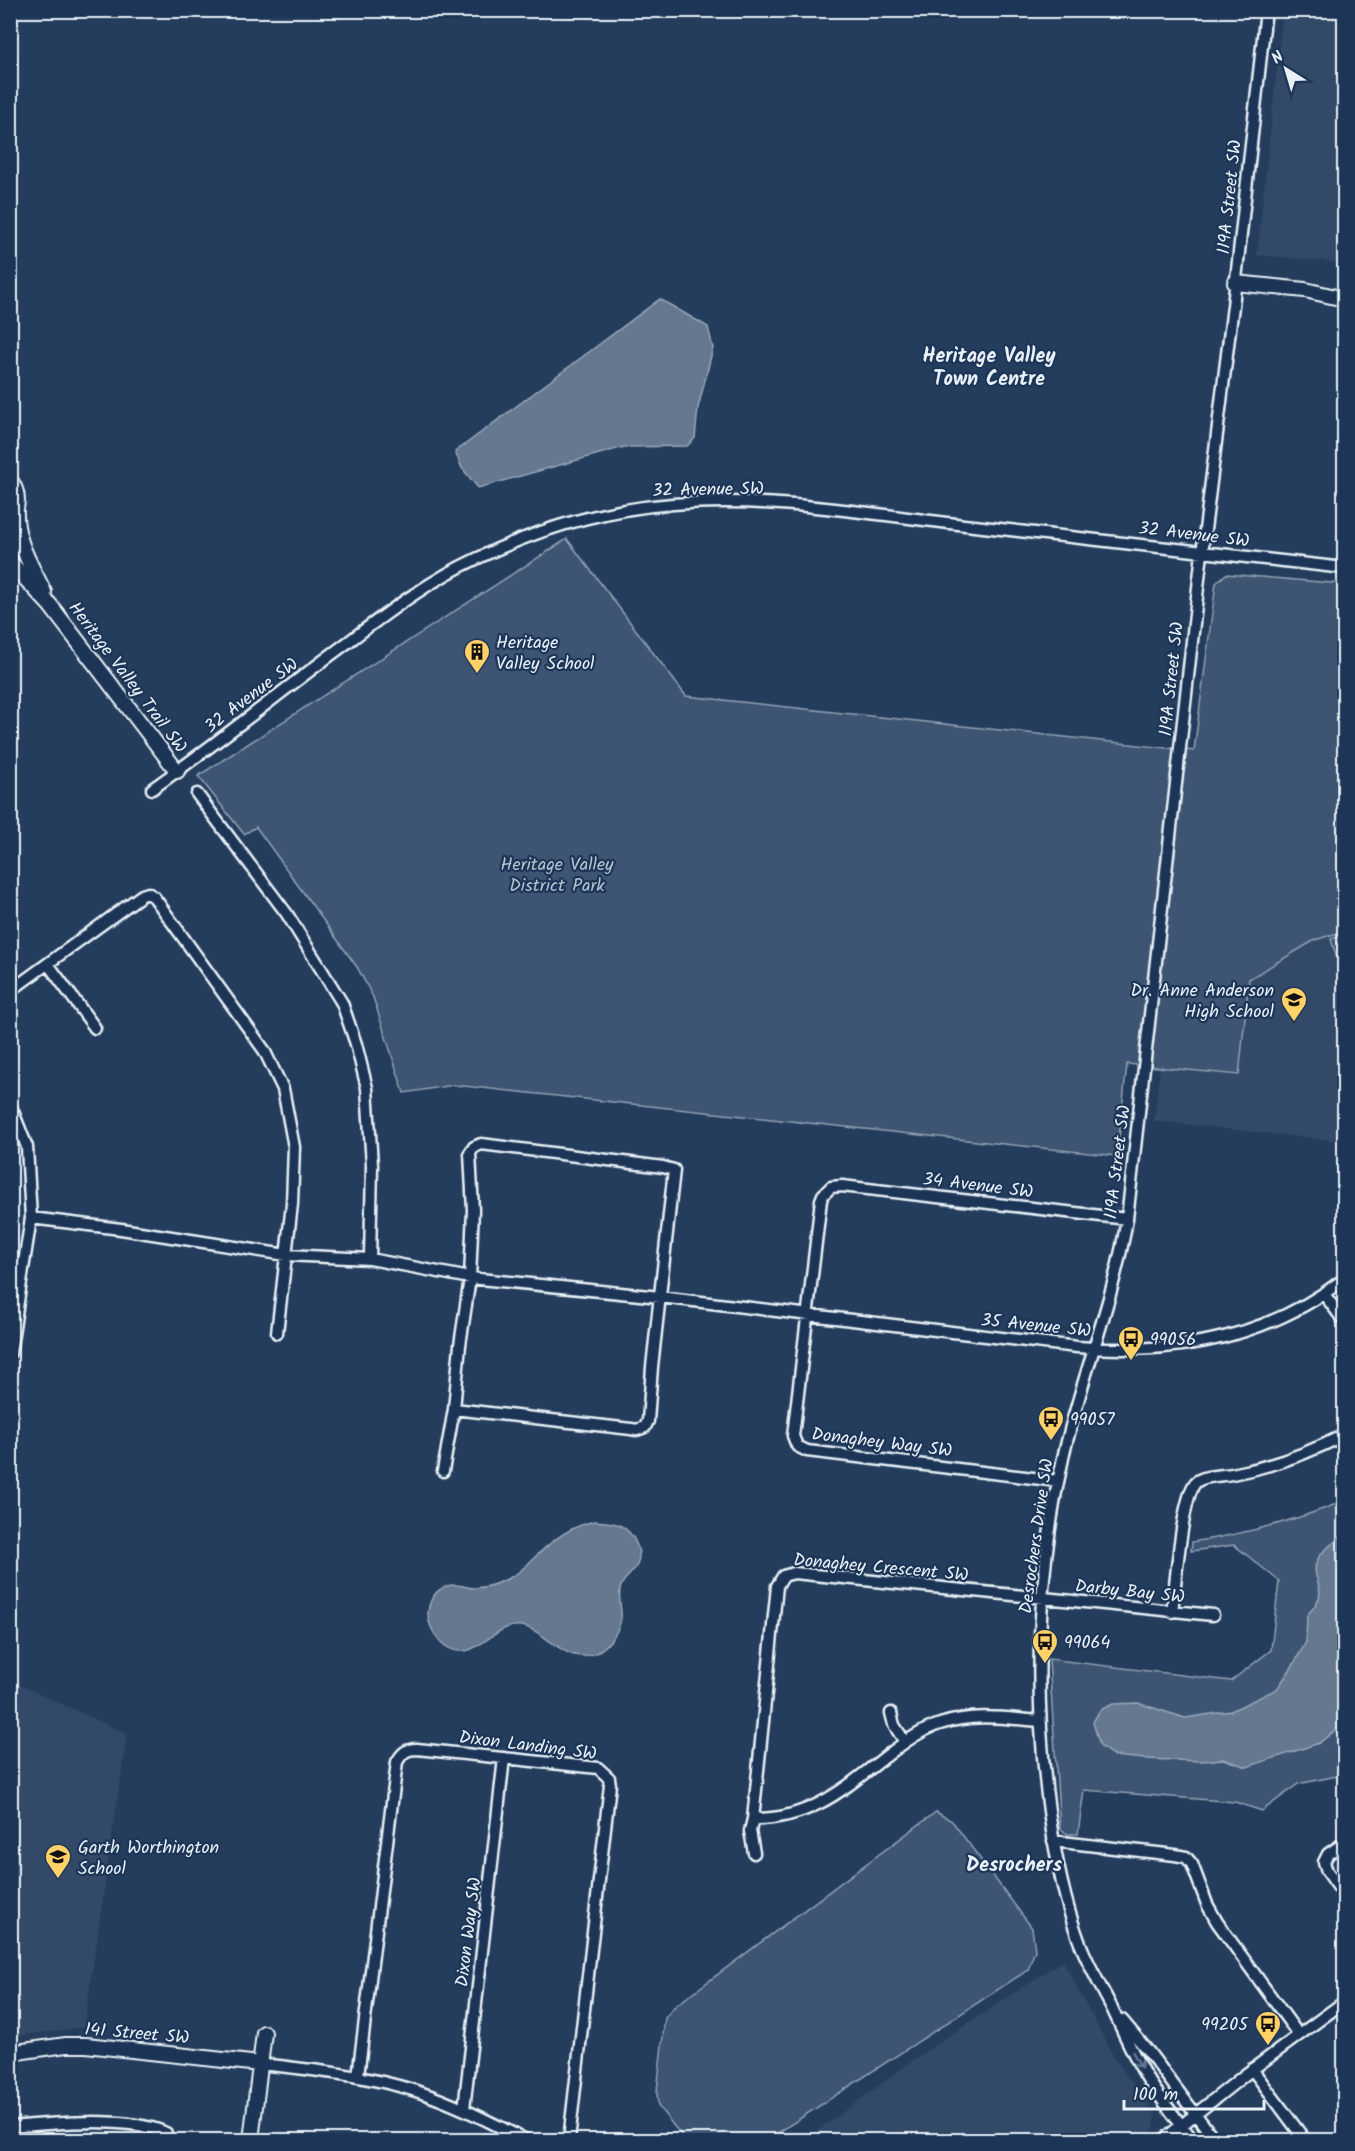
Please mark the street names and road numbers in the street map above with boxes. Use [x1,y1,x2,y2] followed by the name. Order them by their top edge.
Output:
[1210,139,1251,256] street label: 119A Street SW
[652,475,764,506] street label: 32 Avenue SW
[1137,514,1251,557] street label: 32 Avenue SW
[60,596,194,760] street label: Heritage Valley Trail SW
[1152,621,1193,738] street label: 119A Street SW
[199,651,305,741] street label: 32 Avenue SW
[1097,1103,1140,1221] street label: 119A Street SW
[921,1165,1035,1208] street label: 34 Avenue SW
[979,1306,1093,1347] street label: 35 Avenue SW
[810,1420,954,1467] street label: Donaghey Way SW
[1012,1457,1063,1616] street label: Desrochers Drive SW
[792,1546,970,1591] street label: Donaghey Crescent SW
[1073,1572,1186,1613] street label: Darby Bay SW
[457,1724,598,1769] street label: Dixon Landing SW
[448,1876,491,1989] street label: Dixon Way SW
[83,2015,190,2054] street label: 141 Street SW

